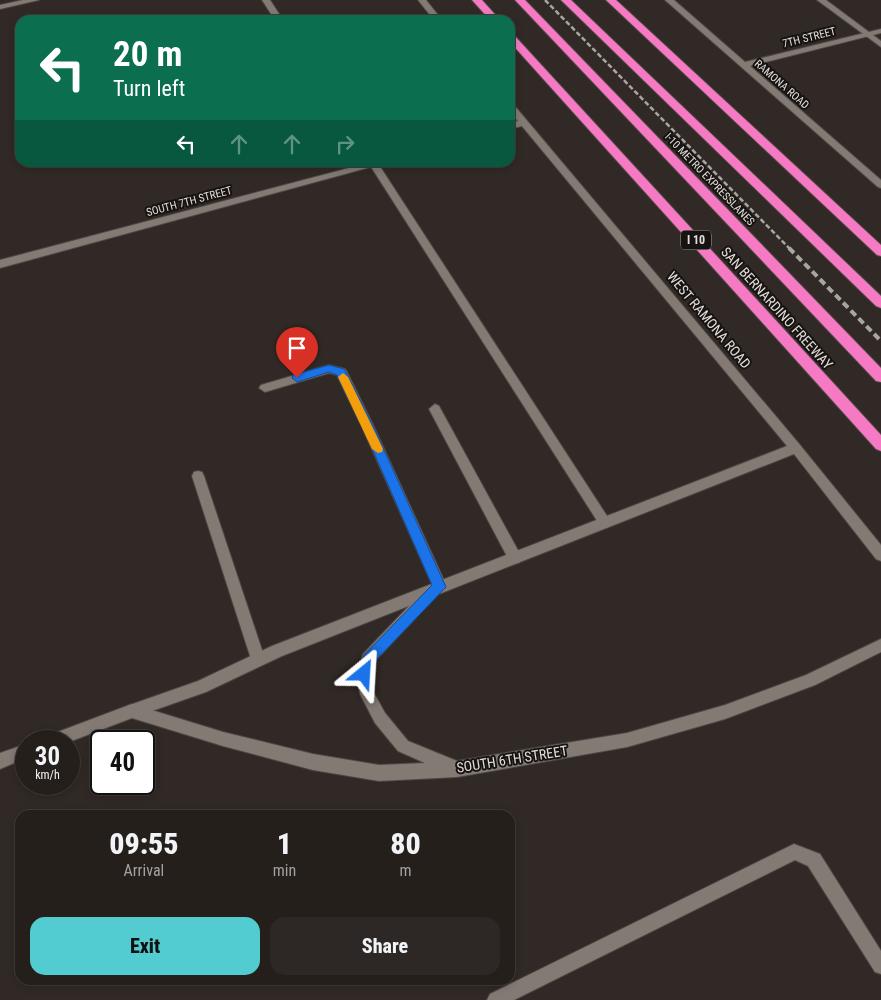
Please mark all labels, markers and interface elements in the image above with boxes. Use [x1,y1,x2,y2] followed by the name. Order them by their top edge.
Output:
[781,25,837,50] street label: 7TH STREET
[113,34,182,75] text: 20 m
[30,35,95,100] icon: left
[752,57,812,112] street label: RAMONA ROAD
[113,76,185,101] text: Turn left
[172,130,200,158] icon: left
[225,130,253,158] icon: ahead
[278,130,306,158] icon: ahead
[331,130,359,158] icon: right
[662,130,757,228] street label: I-10 METRO EXPRESSLANES
[145,184,234,219] street label: SOUTH 7TH STREET
[681,230,711,250] road number: I 10
[718,244,836,373] street label: SAN BERNARDINO FREEWAY
[664,268,754,372] street label: WEST RAMONA ROAD
[276,327,318,378] pin
[283,334,311,362] icon: arrive
[337,647,389,699] position arrow
[90,730,155,795] speed limit sign: 40
[35,742,60,771] text: 30
[455,742,569,776] street label: SOUTH 6TH STREET
[35,768,60,782] text: km/h
[109,826,179,861] text: 09:55
[277,826,292,861] text: 1
[390,826,421,861] text: 80
[124,861,164,880] text: Arrival
[273,861,296,880] text: min
[400,861,412,880] text: m
[30,917,260,975] button: Exit
[270,917,500,975] button: Share

